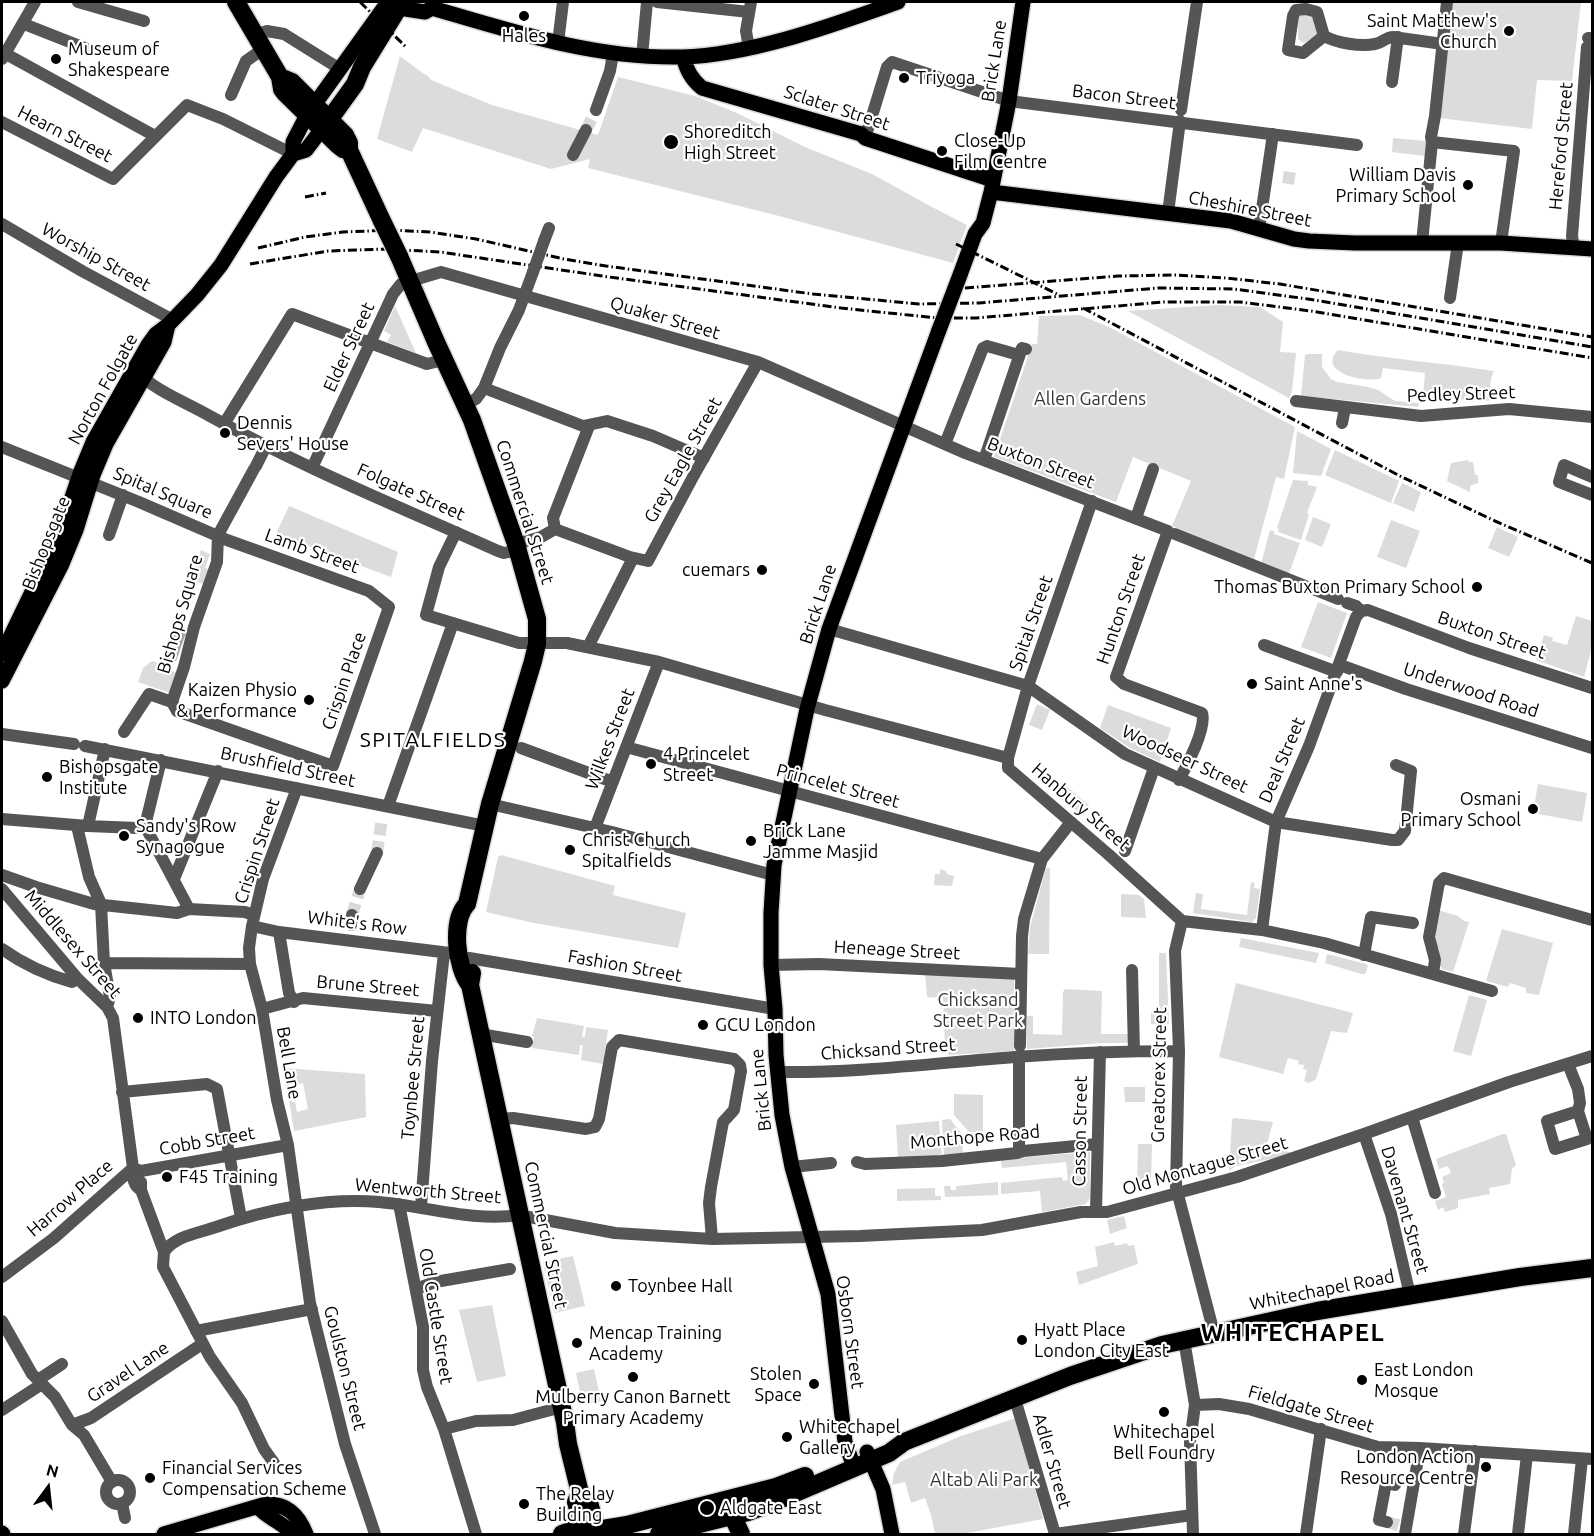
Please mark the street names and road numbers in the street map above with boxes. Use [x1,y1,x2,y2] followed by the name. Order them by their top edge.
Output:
[977,18,1011,104] street label: Brick Lane
[1071,80,1177,114] street label: Bacon Street
[781,81,893,135] street label: Sclater Street
[1545,81,1577,211] street label: Hereford Street
[14,101,116,167] street label: Hearn Street
[1187,186,1313,232] street label: Cheshire Street
[38,218,154,296] street label: Worship Street
[608,292,722,344] street label: Quaker Street
[319,299,379,395] street label: Elder Street
[64,330,142,448] street label: Norton Folgate
[1406,381,1516,407] street label: Pedley Street
[640,393,726,527] street label: Grey Eagle Street
[984,433,1098,493] street label: Buxton Street
[491,437,559,587] street label: Commercial Street
[354,459,468,525] street label: Folgate Street
[110,462,216,524] street label: Spital Square
[17,493,75,593] street label: Bishopsgate
[262,524,362,578] street label: Lamb Street
[1092,551,1150,667] street label: Hunton Street
[153,552,207,676] street label: Bishops Square
[795,561,841,647] street label: Brick Lane
[1005,572,1057,674] street label: Spital Street
[1435,606,1549,664] street label: Buxton Street
[317,629,371,733] street label: Crispin Place
[1400,658,1542,722] street label: Underwood Road
[581,685,639,793] street label: Wilkes Street
[1254,714,1310,806] street label: Deal Street
[1118,720,1252,798] street label: Woodseer Street
[219,742,357,792] street label: Brushfield Street
[1027,758,1135,856] street label: Hanbury Street
[774,759,902,813] street label: Princelet Street
[230,796,284,906] street label: Crispin Street
[20,885,126,1003] street label: Middlesex Street
[306,906,408,940] street label: White's Row
[833,936,961,964] street label: Heneage Street
[566,945,684,987] street label: Fashion Street
[316,971,420,1001] street label: Brune Street
[1147,1007,1171,1143] street label: Greatorex Street
[397,1016,429,1140] street label: Toynbee Street
[272,1025,306,1101] street label: Bell Lane
[820,1034,956,1064] street label: Chicksand Street
[746,1048,776,1132] street label: Brick Lane
[1068,1075,1092,1187] street label: Casson Street
[909,1121,1041,1153] street label: Monthope Road
[157,1122,257,1160] street label: Cobb Street
[1120,1132,1290,1200] street label: Old Montague Street
[1376,1144,1434,1276] street label: Davenant Street
[23,1155,117,1241] street label: Harrow Place
[520,1159,572,1311] street label: Commercial Street
[354,1174,502,1208] street label: Wentworth Street
[415,1246,457,1386] street label: Old Castle Street
[1248,1265,1396,1315] street label: Whitechapel Road
[831,1274,869,1390] street label: Osborn Street
[319,1304,371,1432] street label: Goulston Street
[83,1337,173,1407] street label: Gravel Lane
[1246,1381,1376,1437] street label: Fieldgate Street
[1028,1411,1076,1511] street label: Adler Street

